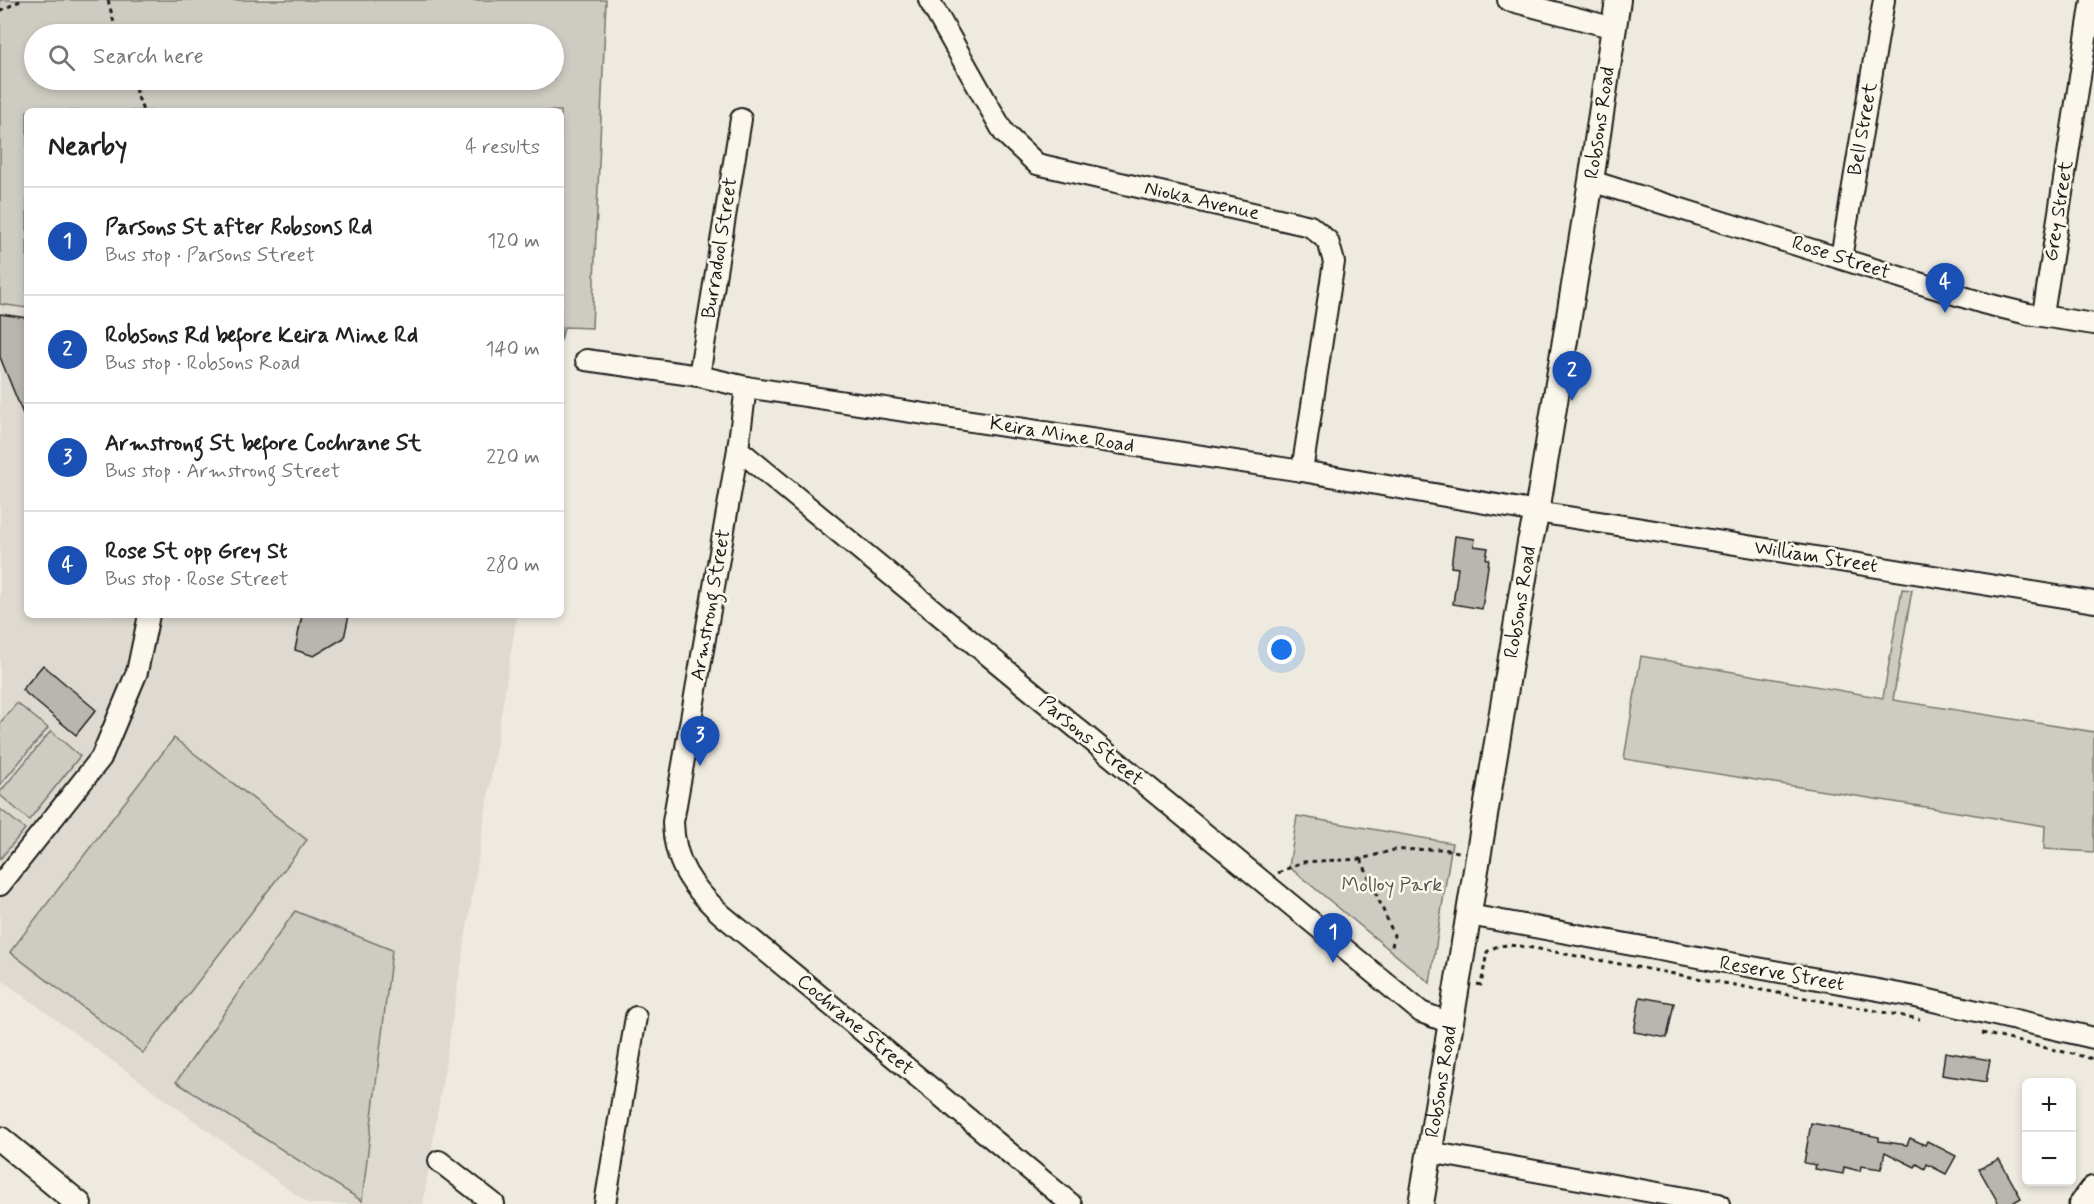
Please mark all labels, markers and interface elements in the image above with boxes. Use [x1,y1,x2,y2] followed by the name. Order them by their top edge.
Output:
[24,24,564,90] search box
[45,41,78,74] icon: search
[93,43,204,71] text: Search here
[1578,65,1621,181] street label: Robsons Road
[1842,80,1885,178] street label: Bell Street
[48,130,127,164] text: Nearby
[465,134,540,161] text: 4 results
[2038,158,2080,263] street label: Grey Street
[696,175,744,321] street label: Burradool Street
[1142,175,1262,227] street label: Nioka Avenue
[105,214,372,242] text: Parsons St after Robsons Rd
[63,228,72,255] text: 1
[487,228,540,255] text: 120 m
[1788,229,1894,287] street label: Rose Street
[105,242,315,269] text: Bus stop · Parsons Street
[1926,264,1964,313] pin: 4
[105,322,418,350] text: Robsons Rd before Keira Mine Rd
[63,336,72,363] text: 2
[486,336,540,363] text: 140 m
[105,350,300,377] text: Bus stop · Robsons Road
[1552,352,1592,401] pin: 2
[988,410,1136,460] street label: Keira Mine Road
[105,430,421,458] text: Armstrong St before Cochrane St
[63,444,72,471] text: 3
[486,444,540,471] text: 220 m
[105,458,340,485] text: Bus stop · Armstrong Street
[684,527,740,683] street label: Armstrong Street
[1752,534,1880,580] street label: William Street
[105,538,287,566] text: Rose St opp Grey St
[1498,544,1543,660] street label: Robsons Road
[62,552,73,579] text: 4
[486,552,540,579] text: 280 m
[105,566,288,593] text: Bus stop · Rose Street
[1267,635,1296,664] your location
[1033,689,1149,793] street label: Parsons Street
[680,716,720,766] pin: 3
[1342,872,1442,899] park label: Molloy Park
[1314,914,1352,963] pin: 1
[1717,950,1847,998] street label: Reserve Street
[791,968,919,1082] street label: Cochrane Street
[1419,1024,1464,1140] street label: Robsons Road
[2022,1078,2076,1186] map controls
[2022,1078,2076,1132] button: +
[2022,1132,2076,1186] button: −

